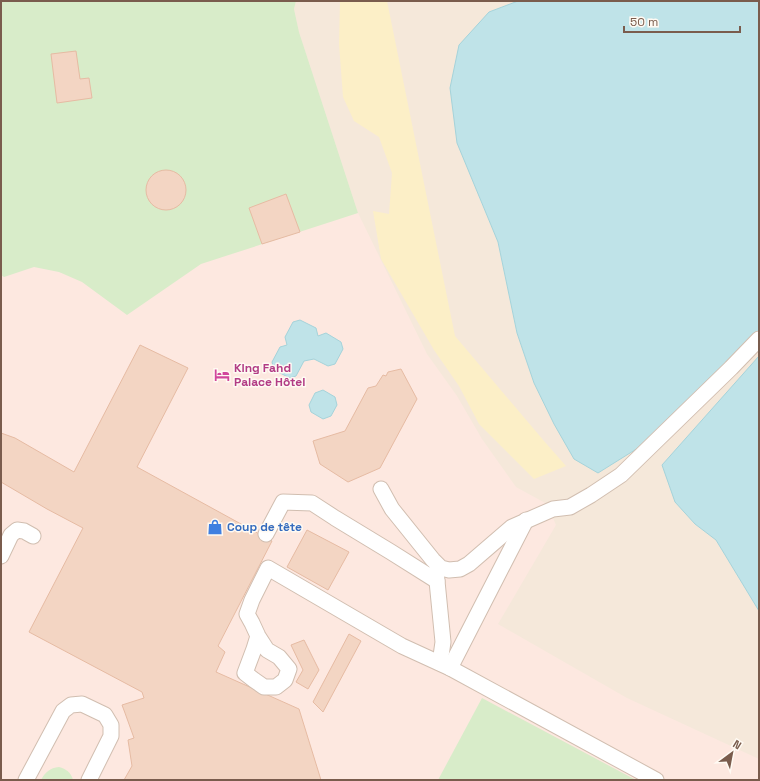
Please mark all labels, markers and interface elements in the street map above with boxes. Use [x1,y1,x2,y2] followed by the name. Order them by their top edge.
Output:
[624,8,740,34] scale bar
[630,14,658,30] text: 50 m
[234,360,305,390] place label: King Fahd Palace Hôtel
[213,366,231,384] hotel icon: King Fahd Palace Hôtel
[206,518,224,536] shop icon: Coup de tête
[227,519,302,535] place label: Coup de tête
[712,733,752,773] north arrow
[730,737,744,752] text: N

